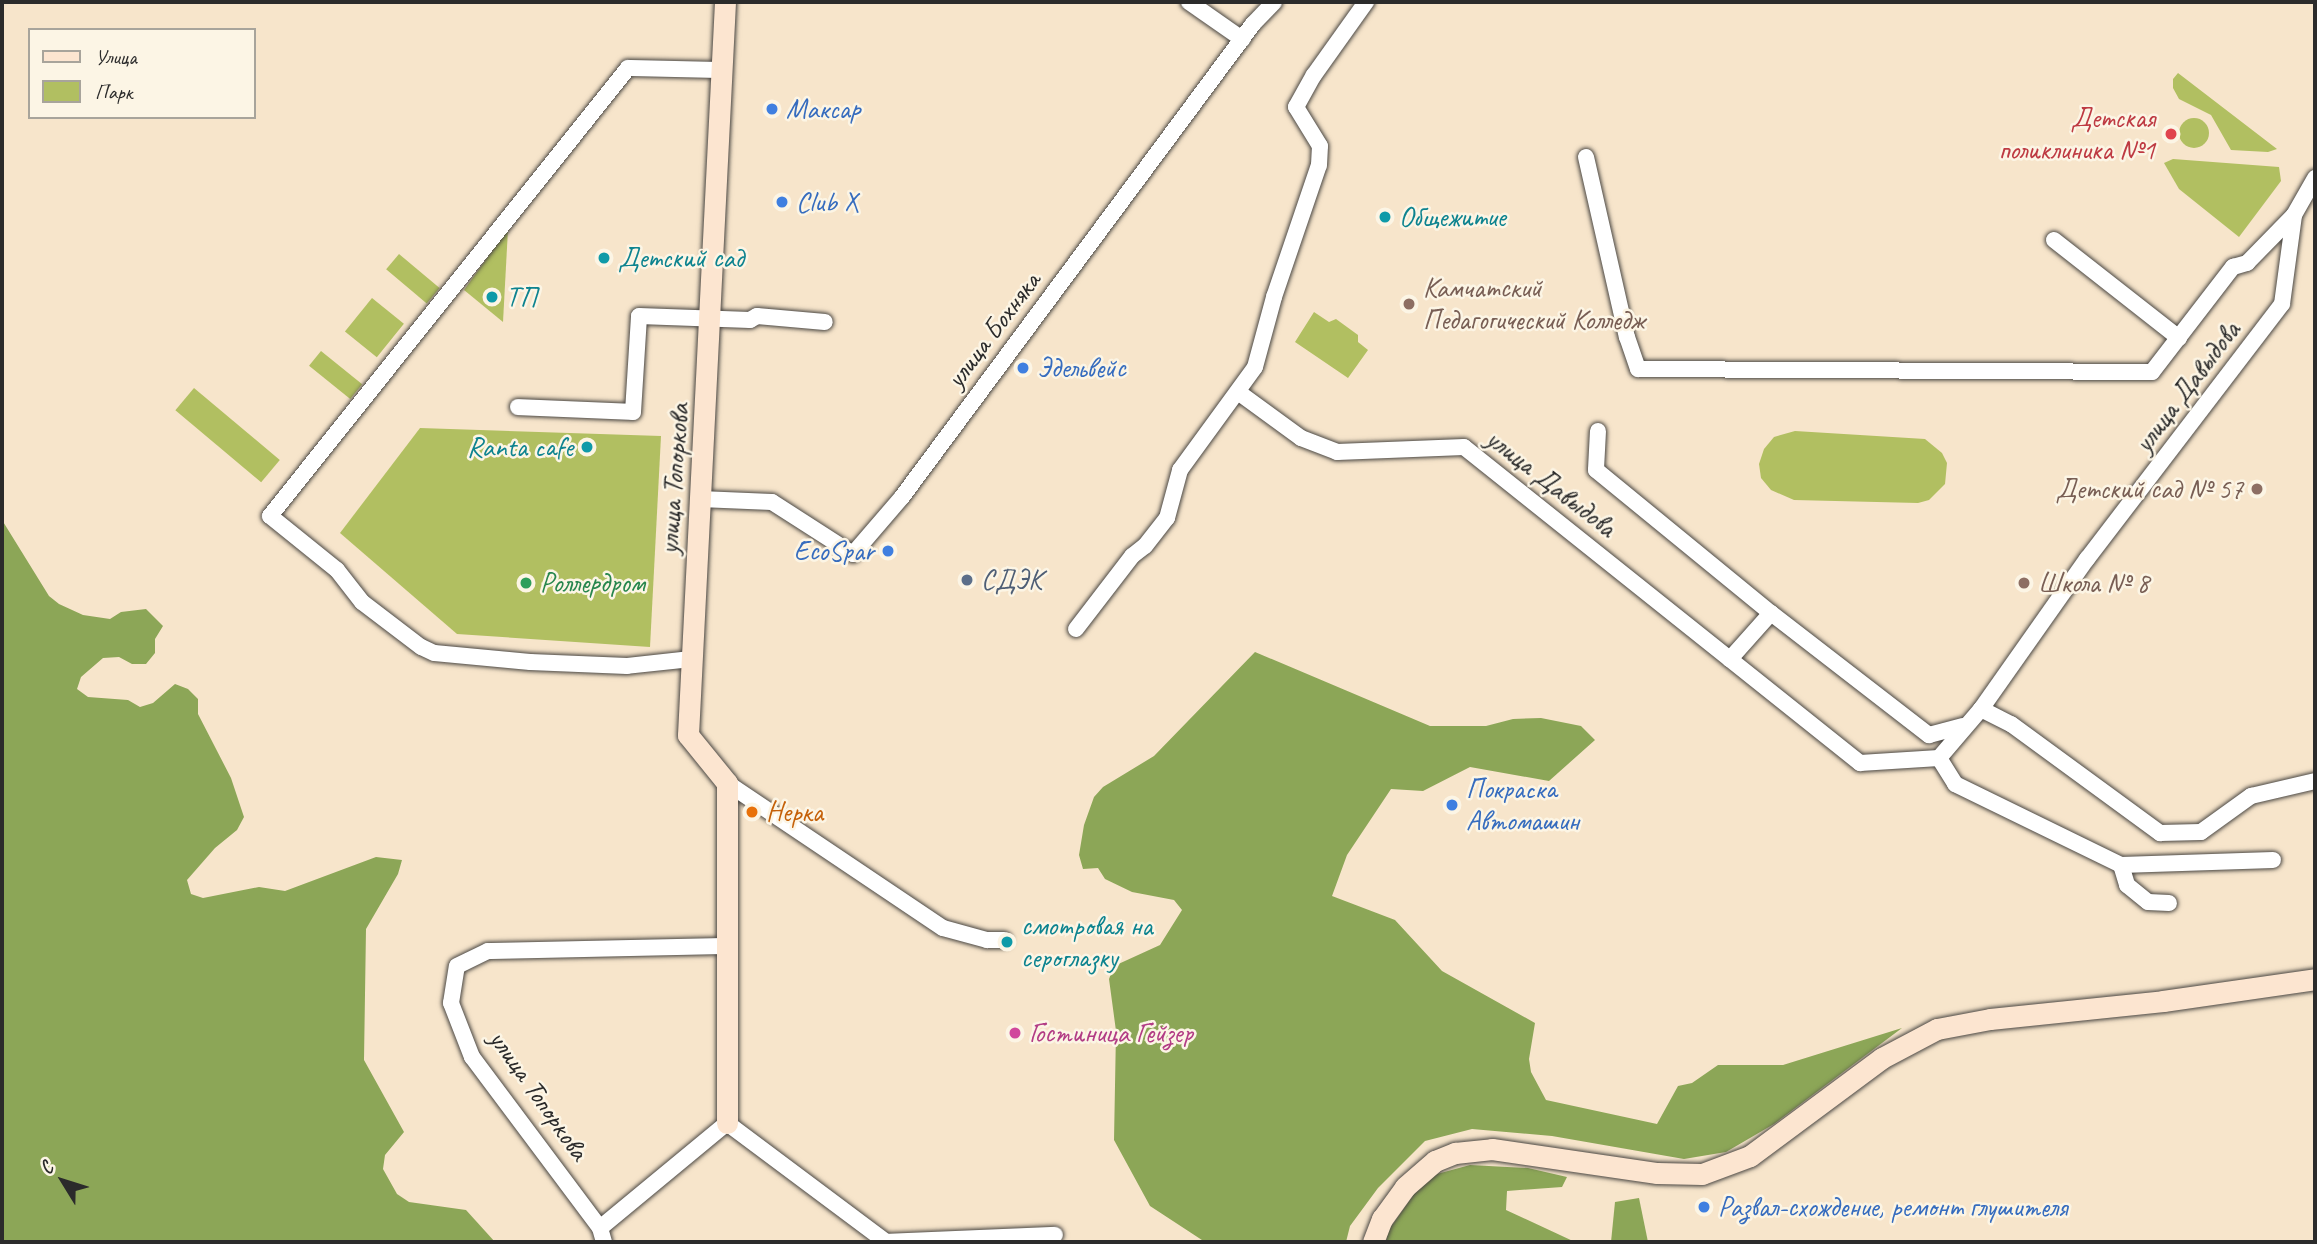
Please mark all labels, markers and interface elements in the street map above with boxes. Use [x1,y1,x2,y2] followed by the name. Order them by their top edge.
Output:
[28,28,256,119] legend
[95,44,137,70] text: Улица
[95,79,132,105] text: Парк
[786,92,860,126] place label: Максар
[764,101,780,117] marker: Максар
[1998,101,2155,167] place label: Детская поликлиника №1
[2161,124,2181,144] marker: Детская поликлиника №1
[796,185,858,219] place label: Club X
[774,194,790,210] marker: Club X
[1399,200,1506,234] place label: Общежитие
[1377,209,1393,225] marker: Общежитие
[618,241,744,275] place label: Детский сад
[596,250,612,266] marker: Детский сад
[939,266,1047,394] street label: улица Бохняка
[1423,271,1645,337] place label: Камчатский Педагогический Колледж
[506,280,536,314] place label: ТП
[484,289,500,305] marker: ТП
[1401,296,1417,312] marker: Камчатский Педагогический Колледж
[2127,316,2247,458] street label: улица Давыдова
[1037,351,1126,385] place label: Эдельвейс
[1015,360,1031,376] marker: Эдельвейс
[652,402,696,556] street label: улица Топоркова
[1480,422,1622,544] street label: улица Давыдова
[467,430,573,464] place label: Ranta cafe
[579,439,595,455] marker: Ranta cafe
[2056,472,2243,506] place label: Детский сад № 57
[2249,481,2265,497] marker: Детский сад № 57
[794,534,874,568] place label: EcoSpar
[880,543,896,559] marker: EcoSpar
[981,563,1042,597] place label: СДЭК
[540,566,645,600] place label: Роллердром
[2038,566,2149,600] place label: Школа № 8
[959,572,975,588] marker: СДЭК
[518,575,534,591] marker: Роллердром
[2016,575,2032,591] marker: Школа № 8
[1466,772,1579,838] place label: Покраска Автомашин
[766,795,823,829] place label: Нерка
[1444,797,1460,813] marker: Покраска Автомашин
[744,804,760,820] marker: Нерка
[1021,909,1154,975] place label: смотровая на сероглазку
[999,934,1015,950] marker: смотровая на сероглазку
[1029,1016,1193,1050] place label: Гостиница Гейзер
[482,1023,596,1167] street label: улица Топоркова
[1007,1025,1023,1041] marker: Гостиница Гейзер
[28,1146,98,1216] north arrow
[34,1157,59,1179] text: С
[1718,1190,2064,1224] place label: Развал-схождение, ремонт глушителя
[1696,1199,1712,1215] marker: Развал-схождение, ремонт глушителя

